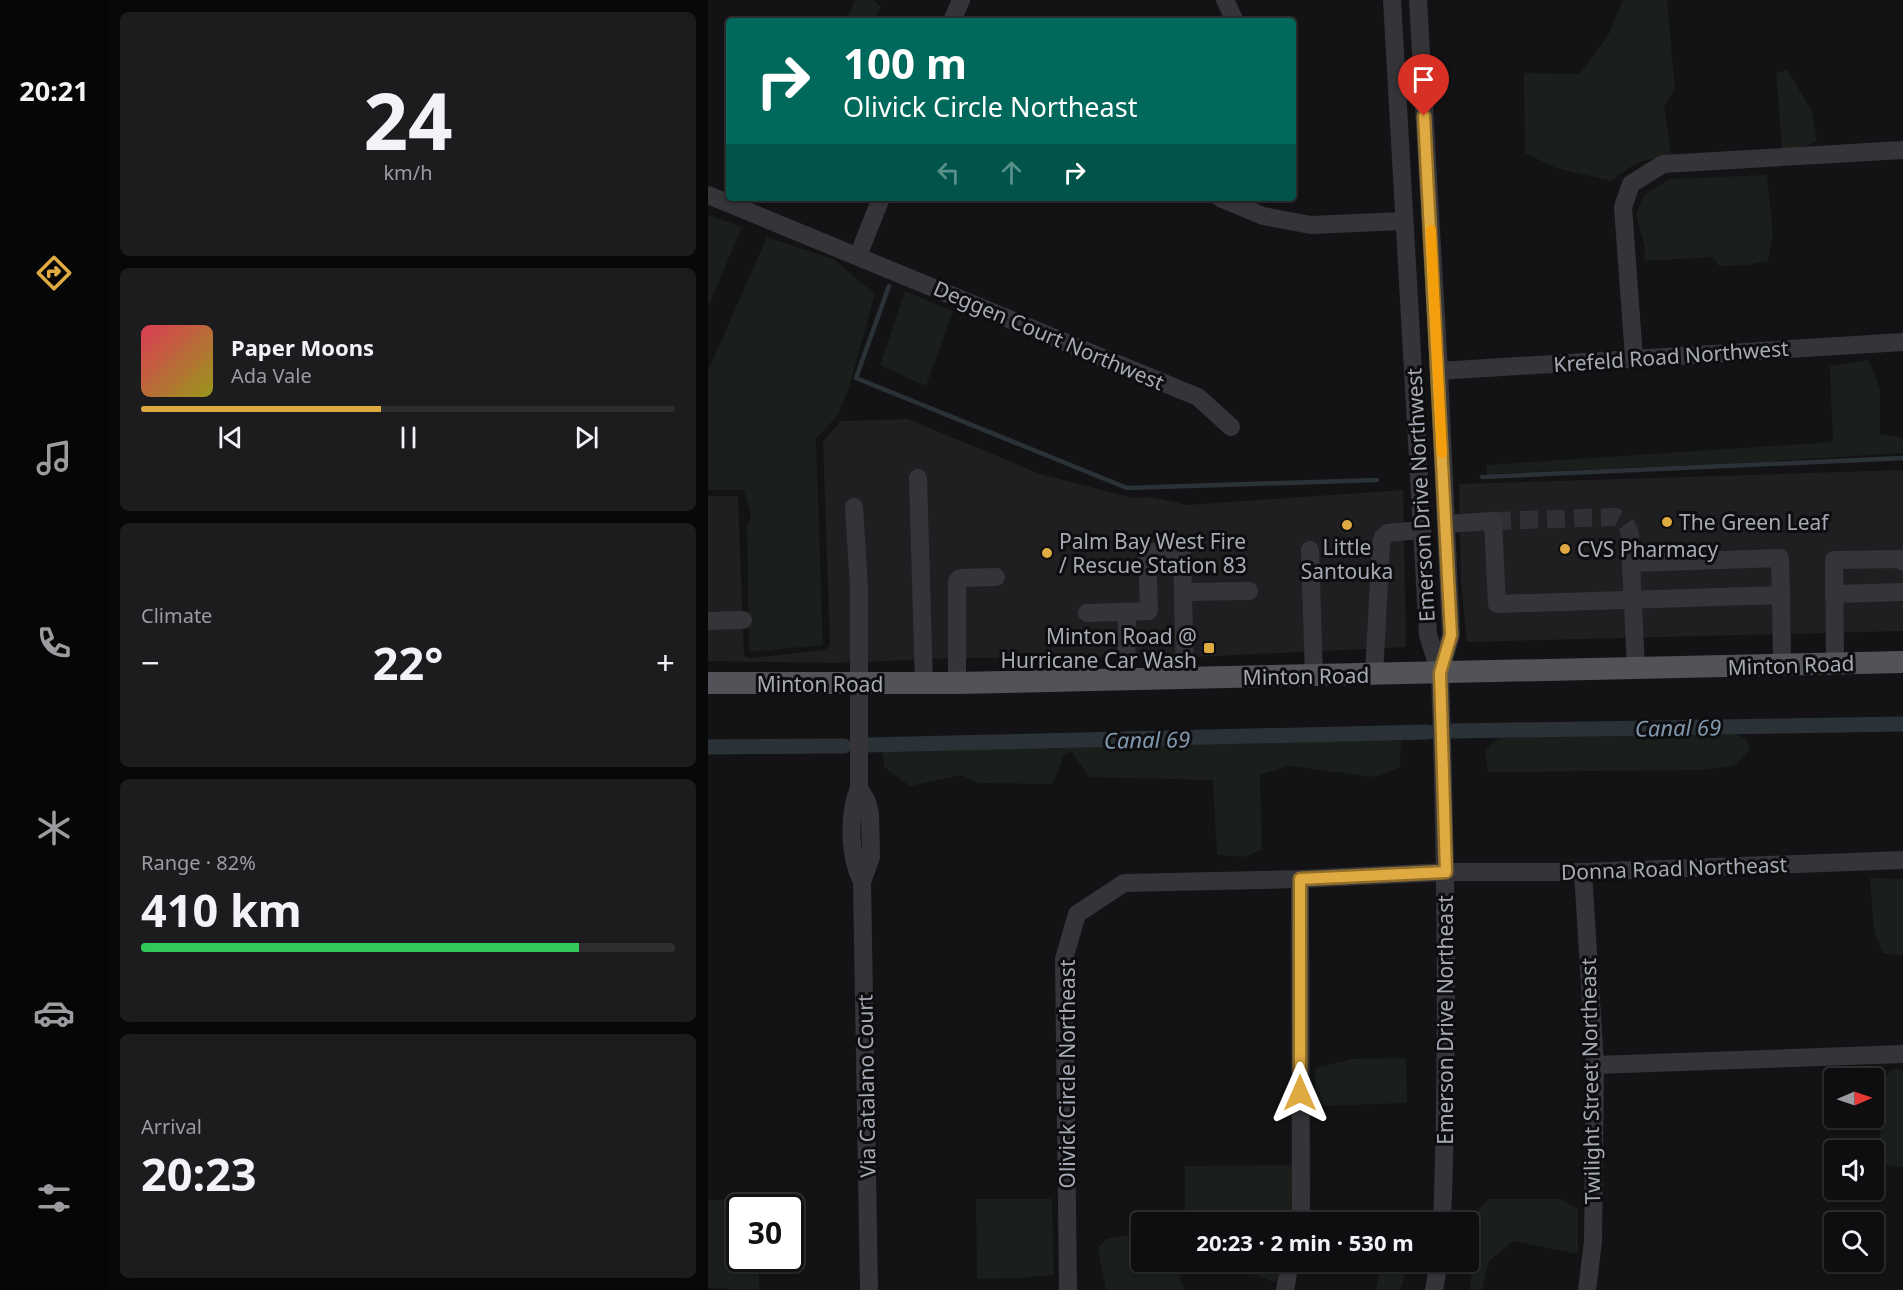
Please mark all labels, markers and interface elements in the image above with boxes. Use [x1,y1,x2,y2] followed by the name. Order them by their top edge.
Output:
[843,34,967,91] text: 100 m
[744,42,822,120] icon: right
[1398,54,1449,116] pin
[1407,63,1440,96] icon: arrive
[363,67,453,173] text: 24
[19,72,89,109] text: 20:21
[843,88,1137,125] text: Olivick Circle Northeast
[932,156,965,189] icon: left
[995,156,1028,189] icon: ahead
[1058,156,1091,189] icon: right
[383,159,433,186] text: km/h
[33,252,75,294] icon: directions
[929,274,1169,396] street label: Deggen Court Northwest
[231,332,374,362] text: Paper Moons
[1552,334,1790,378] street label: Krefeld Road Northwest
[231,362,312,389] text: Ada Vale
[1399,367,1441,623] street label: Emerson Drive Northwest
[214,421,247,454] icon: previous
[392,421,425,454] icon: pause
[570,421,603,454] icon: next
[33,437,75,479] icon: music
[1679,508,1830,536] place label: The Green Leaf
[1660,515,1674,529] marker: The Green Leaf
[1340,518,1354,532] marker: Little Santouka
[1059,527,1247,579] place label: Palm Bay West Fire / Rescue Station 83
[1301,533,1393,585] place label: Little Santouka
[1577,535,1718,563] place label: CVS Pharmacy
[1558,542,1572,556] marker: CVS Pharmacy
[1040,546,1054,560] marker: Palm Bay West Fire / Rescue Station 83
[141,602,212,629] text: Climate
[33,622,75,664] icon: phone
[1000,622,1197,674] place label: Minton Road @ Hurricane Car Wash
[373,632,443,693] text: 22°
[141,640,160,685] text: −
[656,640,675,685] text: +
[1202,641,1216,655] marker: Minton Road @ Hurricane Car Wash
[1727,649,1855,681] street label: Minton Road
[1242,661,1370,691] street label: Minton Road
[757,670,883,698] street label: Minton Road
[1635,711,1721,743] water label: Canal 69
[1104,723,1190,755] water label: Canal 69
[33,807,75,849] icon: climate
[141,849,256,876] text: Range · 82%
[1560,850,1788,886] street label: Donna Road Northeast
[141,879,302,940] text: 410 km
[1431,895,1459,1145] street label: Emerson Drive Northeast
[1574,957,1606,1204] street label: Twilight Street Northeast
[1053,959,1081,1188] street label: Olivick Circle Northeast
[33,992,75,1034] icon: car
[850,994,882,1178] street label: Via Catalano Court
[1268,1061,1332,1125] position arrow
[1824,1068,1884,1128] north arrow
[1824,1068,1884,1272] map controls
[141,1113,202,1140] text: Arrival
[1824,1140,1884,1200] button: sound
[141,1143,257,1204] text: 20:23
[33,1177,75,1219] icon: filters
[726,1194,804,1272] speed limit sign: 30
[1824,1212,1884,1272] button: search
[1196,1227,1414,1257] text: 20:23 · 2 min · 530 m

